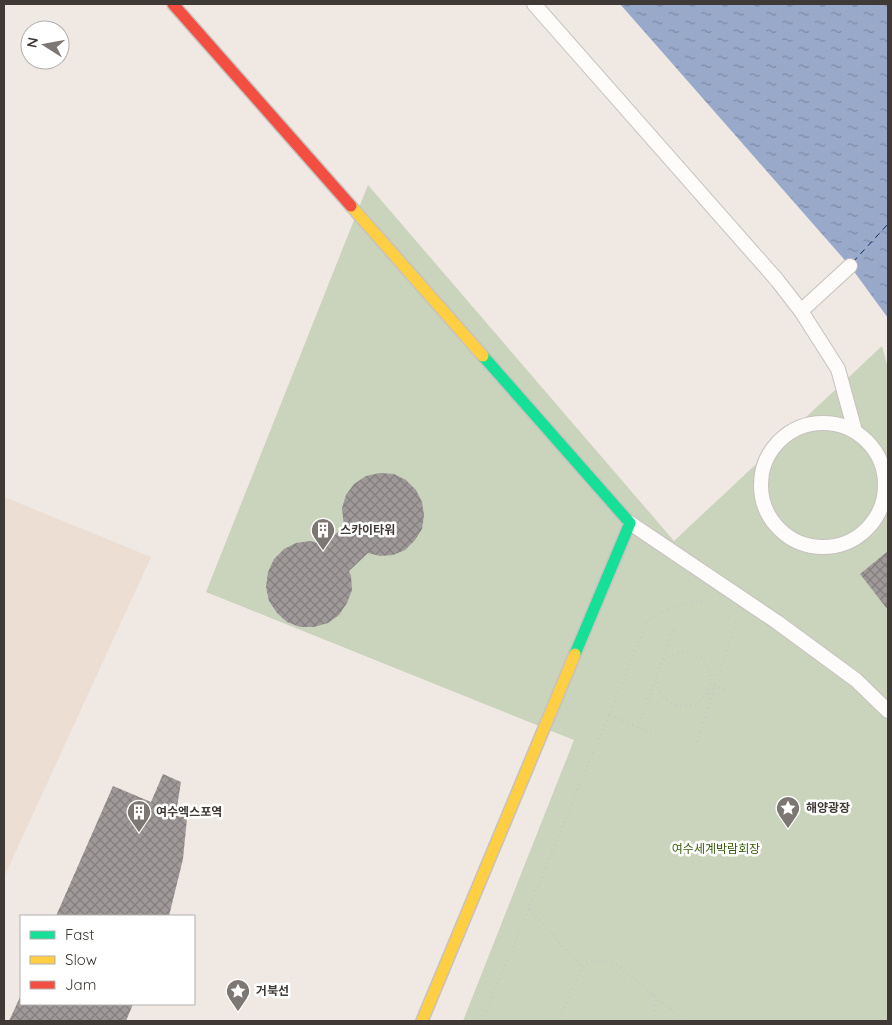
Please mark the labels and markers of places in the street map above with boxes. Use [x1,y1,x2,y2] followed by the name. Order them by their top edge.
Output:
[310,517,336,551] building icon: 스카이타워
[340,522,395,537] place label: 스카이타워
[775,795,801,829] place icon: 해양광장
[126,799,152,833] building icon: 여수엑스포역
[806,800,850,815] place label: 해양광장
[156,804,222,819] place label: 여수엑스포역
[225,978,251,1012] place icon: 거북선
[256,983,289,998] place label: 거북선

